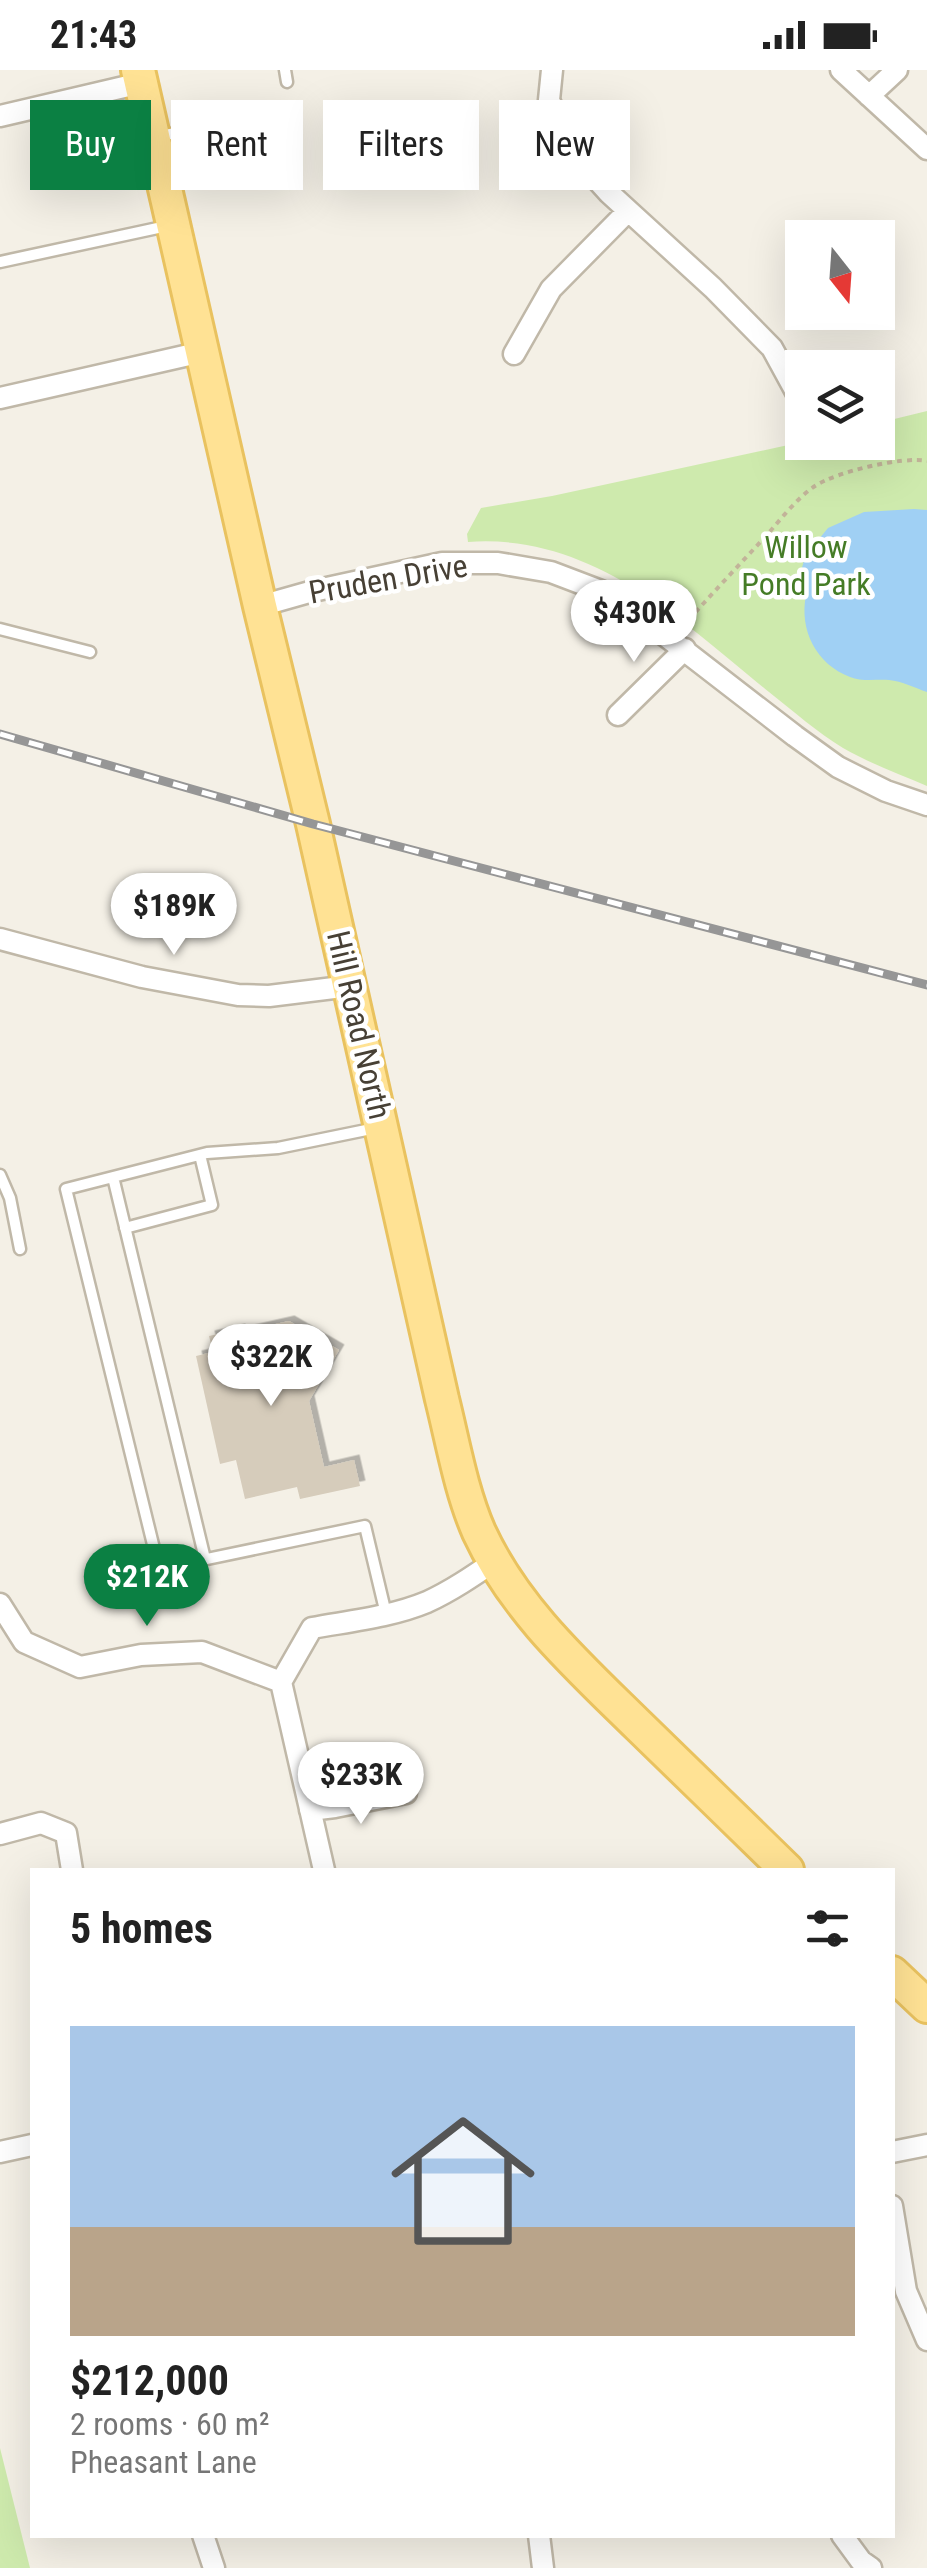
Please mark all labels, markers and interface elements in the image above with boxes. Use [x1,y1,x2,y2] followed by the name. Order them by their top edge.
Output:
[50,13,137,57] text: 21:43
[30,100,151,190] chip: Buy
[171,100,303,190] chip: Rent
[323,100,479,190] chip: Filters
[499,100,630,190] chip: New
[785,220,895,330] north arrow
[785,220,895,460] map controls
[785,350,895,460] button: layers
[741,528,871,603] park label: Willow Pond Park
[306,546,470,612] street label: Pruden Drive
[564,580,704,665] pin: $430K
[593,593,675,631] text: $430K
[104,873,244,958] pin: $189K
[133,886,215,924] text: $189K
[319,927,399,1123] street label: Hill Road North
[201,1324,341,1409] pin: $322K
[230,1337,312,1375] text: $322K
[77,1544,217,1629] pin: $212K
[106,1557,188,1595] text: $212K
[291,1742,431,1827] pin: $233K
[320,1755,402,1793] text: $233K
[800,1901,855,1956] icon: filters
[70,1904,213,1953] text: 5 homes
[373,2091,553,2271] icon: home
[70,2356,229,2405] text: $212,000
[70,2405,269,2443] text: 2 rooms · 60 m²
[70,2443,257,2481] text: Pheasant Lane

